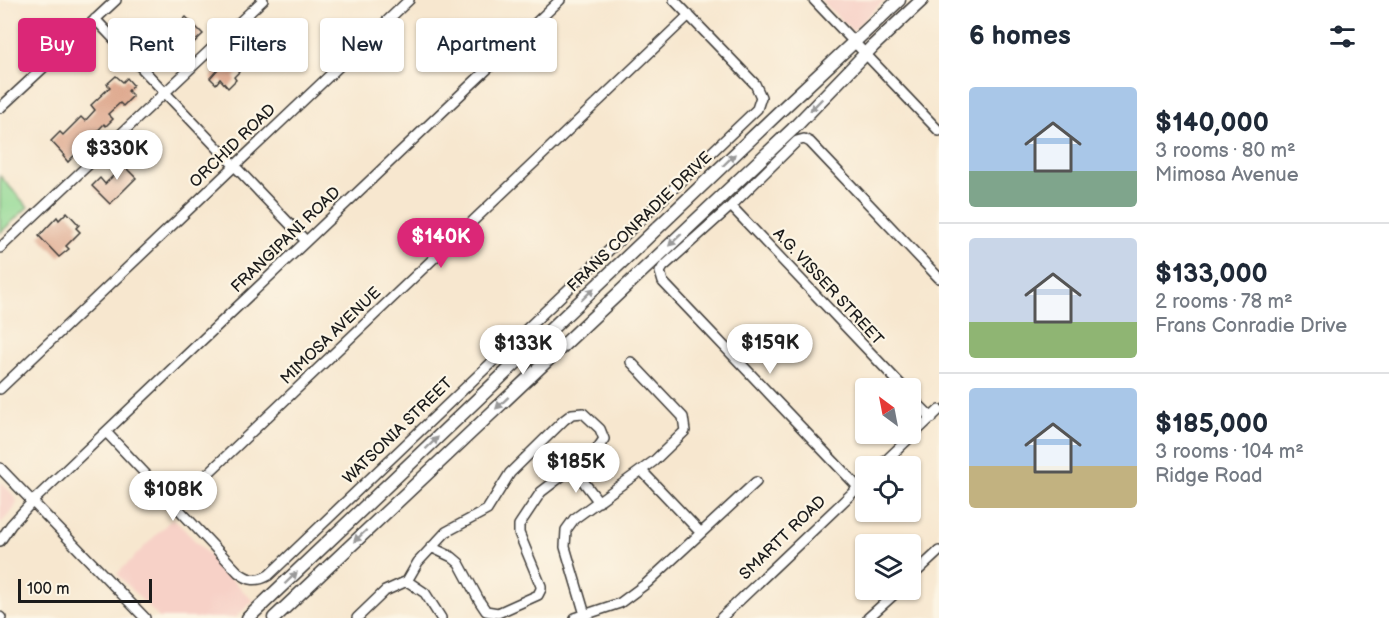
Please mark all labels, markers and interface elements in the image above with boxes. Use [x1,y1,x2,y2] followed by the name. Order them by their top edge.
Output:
[18,18,96,72] chip: Buy
[108,18,195,72] chip: Rent
[207,18,308,72] chip: Filters
[320,18,404,72] chip: New
[416,18,557,72] chip: Apartment
[1326,20,1359,53] icon: filters
[969,21,1071,52] text: 6 homes
[809,98,823,112] one-way arrow
[186,100,280,192] street label: ORCHID ROAD
[1155,108,1269,139] text: $140,000
[1017,111,1089,183] icon: home
[75,130,159,181] pin: $330K
[86,137,148,161] text: $330K
[1155,139,1296,163] text: 3 rooms · 80 m²
[564,148,716,296] street label: FRANS CONRADIE DRIVE
[722,153,736,167] one-way arrow
[1155,163,1299,187] text: Mimosa Avenue
[228,183,344,297] street label: FRANGIPANI ROAD
[399,218,483,269] pin: $140K
[411,225,471,249] text: $140K
[769,225,887,350] street label: A.G. VISSER STREET
[667,233,682,247] one-way arrow
[1155,259,1268,290] text: $133,000
[1017,262,1089,334] icon: home
[277,283,385,389] street label: MIMOSA AVENUE
[580,288,595,301] one-way arrow
[1155,290,1293,314] text: 2 rooms · 78 m²
[1155,314,1347,338] text: Frans Conradie Drive
[728,324,812,375] pin: $159K
[481,325,565,376] pin: $133K
[741,331,799,355] text: $159K
[494,332,552,356] text: $133K
[339,374,457,488] street label: WATSONIA STREET
[855,378,921,444] north arrow
[855,378,921,600] map controls
[496,395,510,409] one-way arrow
[1155,409,1268,440] text: $185,000
[1017,412,1089,484] icon: home
[424,436,439,450] one-way arrow
[1155,440,1304,464] text: 3 rooms · 104 m²
[534,443,618,494] pin: $185K
[547,450,605,474] text: $185K
[855,456,921,522] button: locate
[1155,464,1263,488] text: Ridge Road
[131,471,215,522] pin: $108K
[143,478,203,502] text: $108K
[736,492,830,584] street label: SMARTT ROAD
[354,529,368,543] one-way arrow
[855,534,921,600] button: layers
[283,571,297,585] one-way arrow
[18,576,152,604] scale bar
[27,580,70,599] text: 100 m

